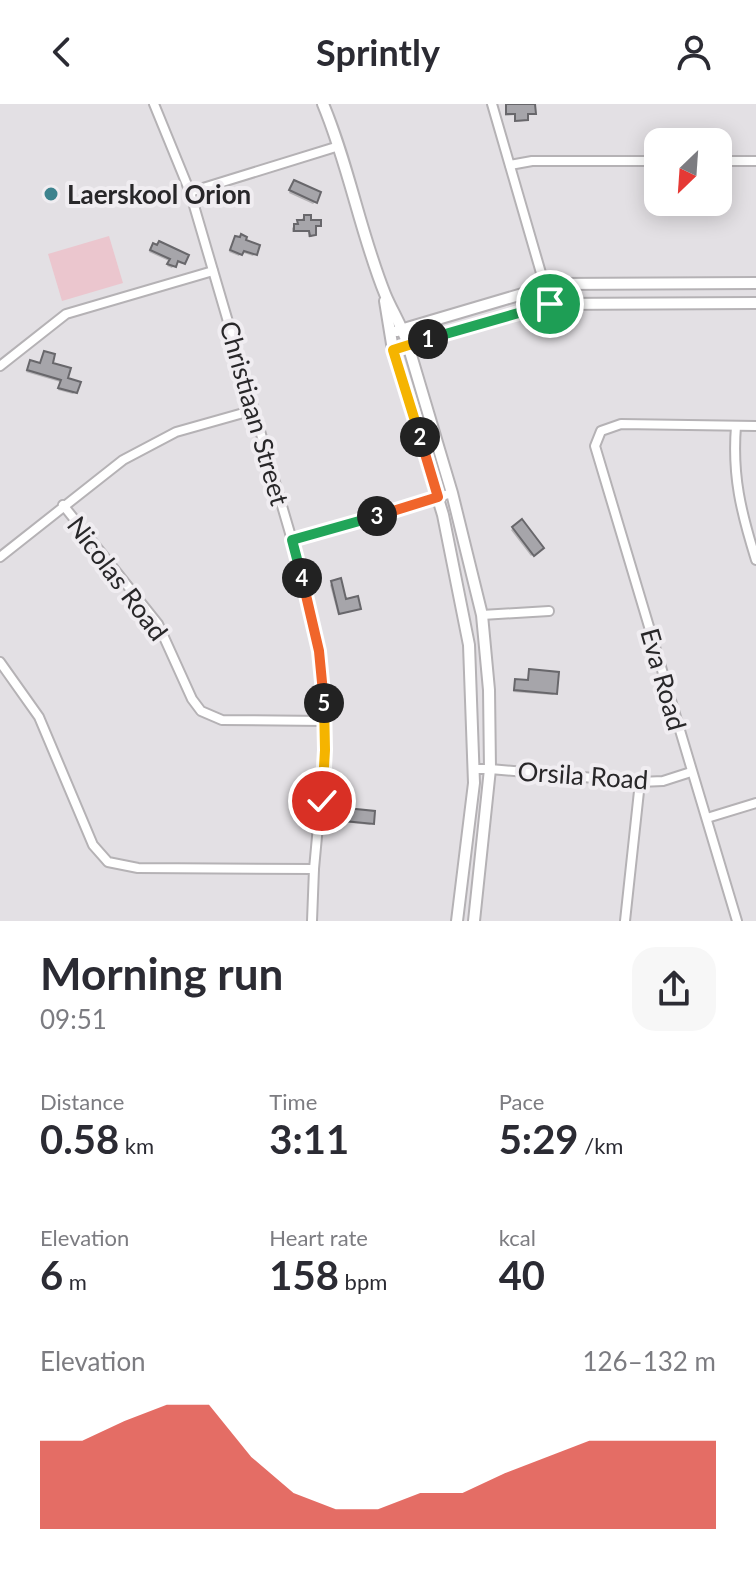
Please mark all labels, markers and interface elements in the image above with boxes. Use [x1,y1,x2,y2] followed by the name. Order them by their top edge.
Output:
[40,30,84,74] icon: back
[316,30,440,74] text: Sprintly
[672,30,716,74] icon: person
[644,128,732,216] north arrow
[644,128,732,216] map controls
[67,178,251,210] place label: Laerskool Orion
[42,185,60,203] marker: Laerskool Orion
[516,270,584,338] pin
[528,282,572,326] icon: arrive
[213,317,297,510] street label: Christiaan Street
[408,319,448,359] pin: 1
[422,325,434,352] text: 1
[400,417,440,457] pin: 2
[414,423,426,450] text: 2
[357,496,397,536] pin: 3
[371,502,383,529] text: 3
[61,509,175,647] street label: Nicolas Road
[282,558,322,598] pin: 4
[296,564,308,591] text: 4
[634,624,694,734] street label: Eva Road
[304,683,344,723] pin: 5
[318,689,330,716] text: 5
[517,754,649,796] street label: Orsila Road
[288,767,356,835] pin
[300,779,344,823] icon: check
[40,947,283,999] text: Morning run
[632,947,716,1031] button: share
[40,1003,107,1035] text: 09:51
[40,1088,124,1115] text: Distance
[269,1088,317,1115] text: Time
[499,1088,544,1115] text: Pace
[40,1115,119,1163] text: 0.58
[269,1115,349,1163] text: 3:11
[499,1115,579,1163] text: 5:29
[119,1132,154,1159] text: km
[579,1132,623,1159] text: /km
[40,1224,129,1251] text: Elevation
[269,1224,368,1251] text: Heart rate
[499,1224,536,1251] text: kcal
[40,1251,63,1299] text: 6
[269,1251,339,1299] text: 158
[499,1251,545,1299] text: 40
[63,1268,87,1295] text: m
[339,1268,387,1295] text: bpm
[40,1345,146,1377] text: Elevation
[582,1345,716,1377] text: 126–132 m

